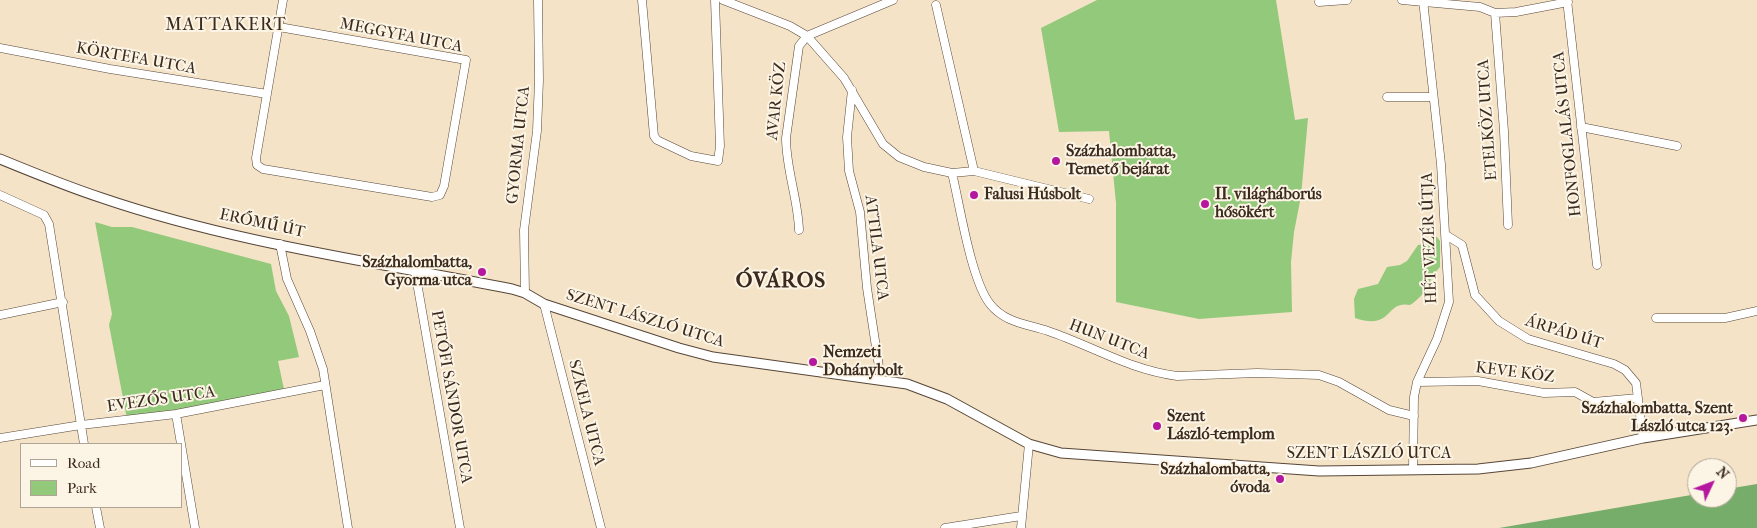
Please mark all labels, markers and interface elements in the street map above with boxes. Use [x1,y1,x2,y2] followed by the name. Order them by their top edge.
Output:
[164,15,288,37] district label: MATTAKERT
[338,15,464,57] street label: MEGGYFA UTCA
[75,39,197,79] street label: KÖRTEFA UTCA
[1550,50,1586,218] street label: HONFOGLALÁS UTCA
[1474,58,1502,182] street label: ETELKÖZ UTCA
[763,61,791,141] street label: AVAR KÖZ
[503,85,535,205] street label: GYORMA UTCA
[1066,142,1176,180] place label: Százhalombatta, Temető bejárat
[1050,155,1062,167] marker: Százhalombatta, Temető bejárat
[1418,172,1442,304] street label: HÉT VEZÉR ÚTJA
[984,185,1081,205] place label: Falusi Húsbolt
[1215,185,1322,223] place label: II. világháborús hősökért
[968,189,980,201] marker: Falusi Húsbolt
[860,194,892,302] street label: ATTILA UTCA
[1199,198,1211,210] marker: II. világháborús hősökért
[217,206,307,242] street label: ERŐMŰ ÚT
[362,253,472,291] place label: Százhalombatta, Gyorma utca
[476,266,488,278] marker: Százhalombatta, Gyorma utca
[735,269,827,295] district label: ÓVÁROS
[564,286,726,352] street label: SZENT LÁSZLÓ UTCA
[426,309,476,485] street label: PETŐFI SÁNDOR UTCA
[1523,312,1605,354] street label: ÁRPÁD ÚT
[1066,316,1152,364] street label: HUN UTCA
[823,343,903,381] place label: Nemzeti Dohánybolt
[807,356,819,368] marker: Nemzeti Dohánybolt
[564,358,608,468] street label: SZKELA UTCA
[1474,359,1556,387] street label: KEVE KÖZ
[105,383,217,417] street label: EVEZŐS UTCA
[1582,399,1733,437] place label: Százhalombatta, Szent László utca 123.
[1167,407,1275,445] place label: Szent László-templom
[1737,412,1749,424] marker: Százhalombatta, Szent László utca 123.
[1151,420,1163,432] marker: Szent László-templom
[20,443,182,508] legend
[1287,444,1451,464] street label: SZENT LÁSZLÓ UTCA
[67,454,100,472] text: Road
[1687,458,1737,508] north arrow
[1160,460,1270,498] place label: Százhalombatta, óvoda
[1713,463,1732,483] text: N
[1274,473,1286,485] marker: Százhalombatta, óvoda
[67,479,97,497] text: Park

